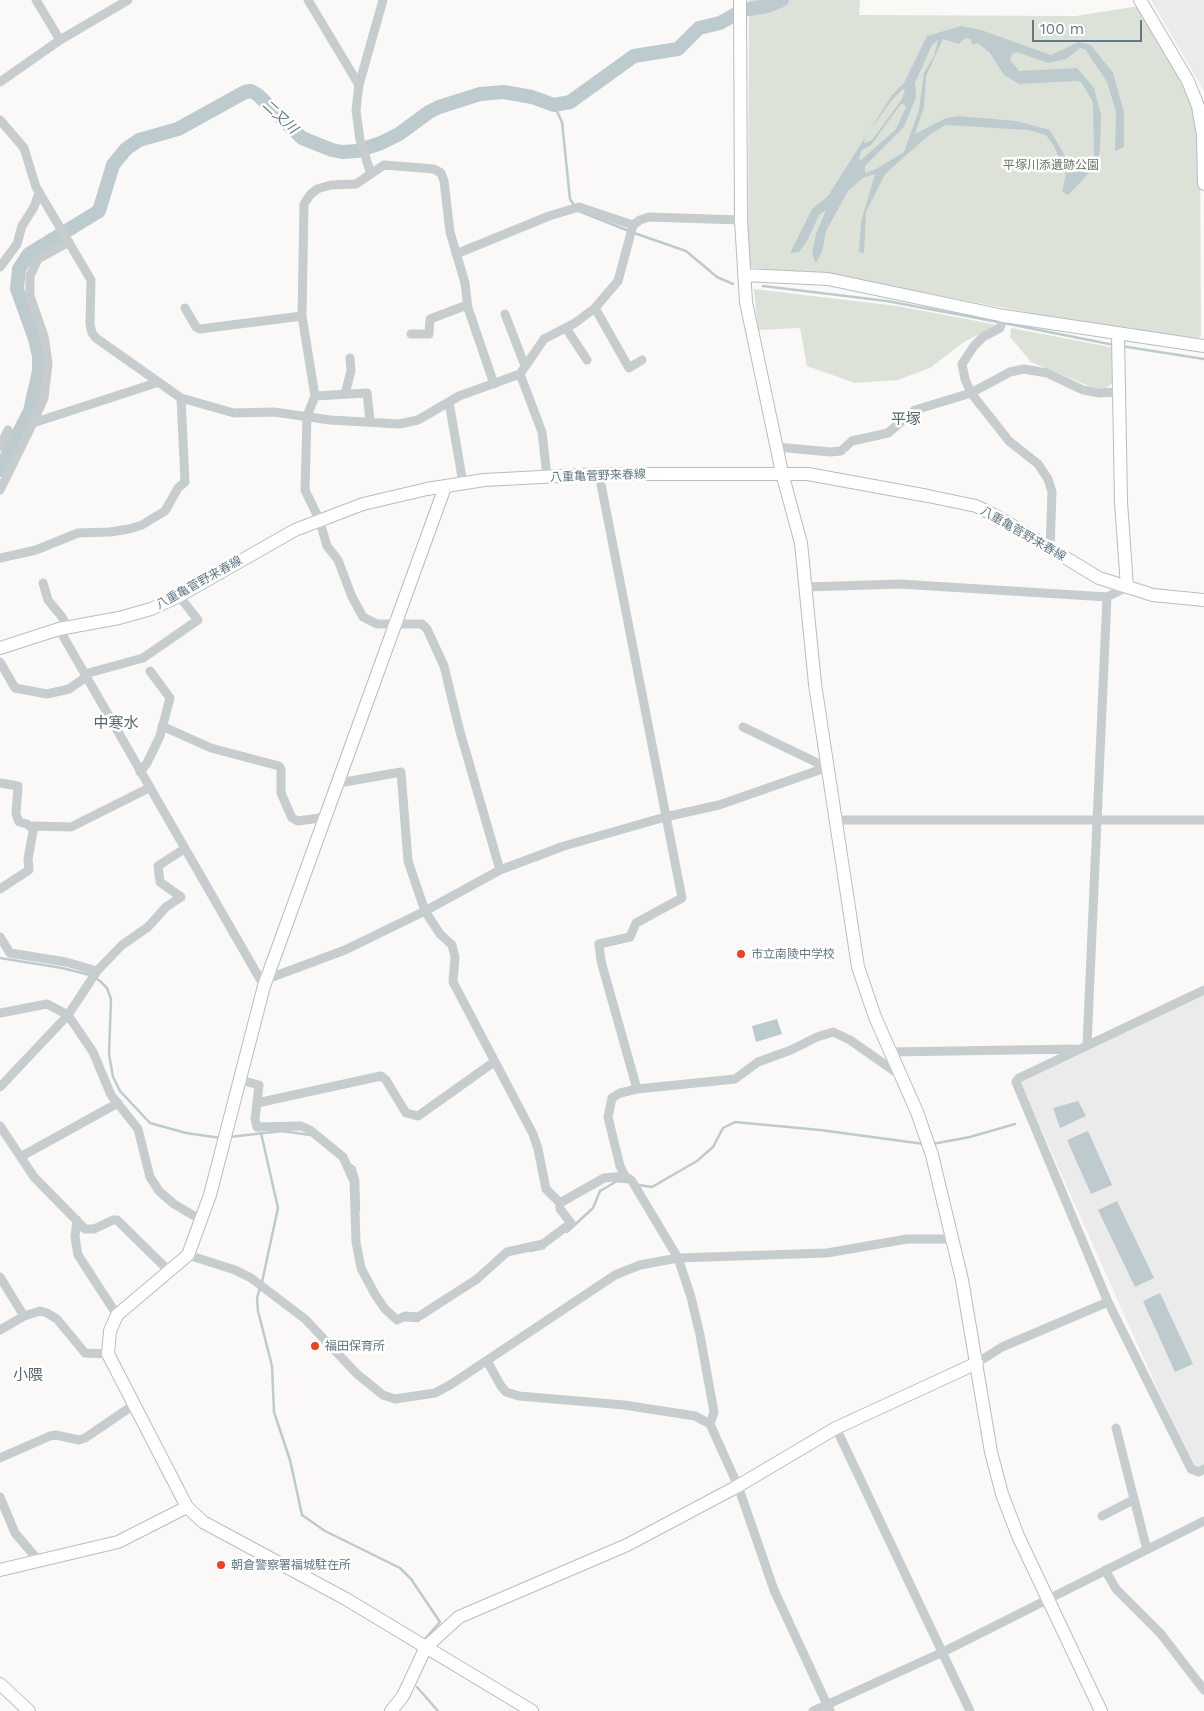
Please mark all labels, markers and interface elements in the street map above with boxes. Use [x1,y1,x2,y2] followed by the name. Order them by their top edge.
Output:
[1034,10,1144,42] scale bar
[1040,20,1084,38] text: 100 m
[259,97,301,137] water label: 二又川
[1003,158,1099,172] park label: 平塚川添遺跡公園
[891,411,921,429] district label: 平塚
[550,467,646,485] street label: 八重亀菅野来春線
[978,504,1068,564] street label: 八重亀菅野来春線
[154,553,244,613] street label: 八重亀菅野来春線
[94,715,138,733] district label: 中寒水
[751,947,835,961] place label: 市立南陵中学校
[735,948,747,960] marker: 市立南陵中学校
[325,1339,385,1353] place label: 福田保育所
[309,1340,321,1352] marker: 福田保育所
[13,1367,43,1385] district label: 小隈
[231,1558,351,1572] place label: 朝倉警察署福城駐在所
[215,1559,227,1571] marker: 朝倉警察署福城駐在所

